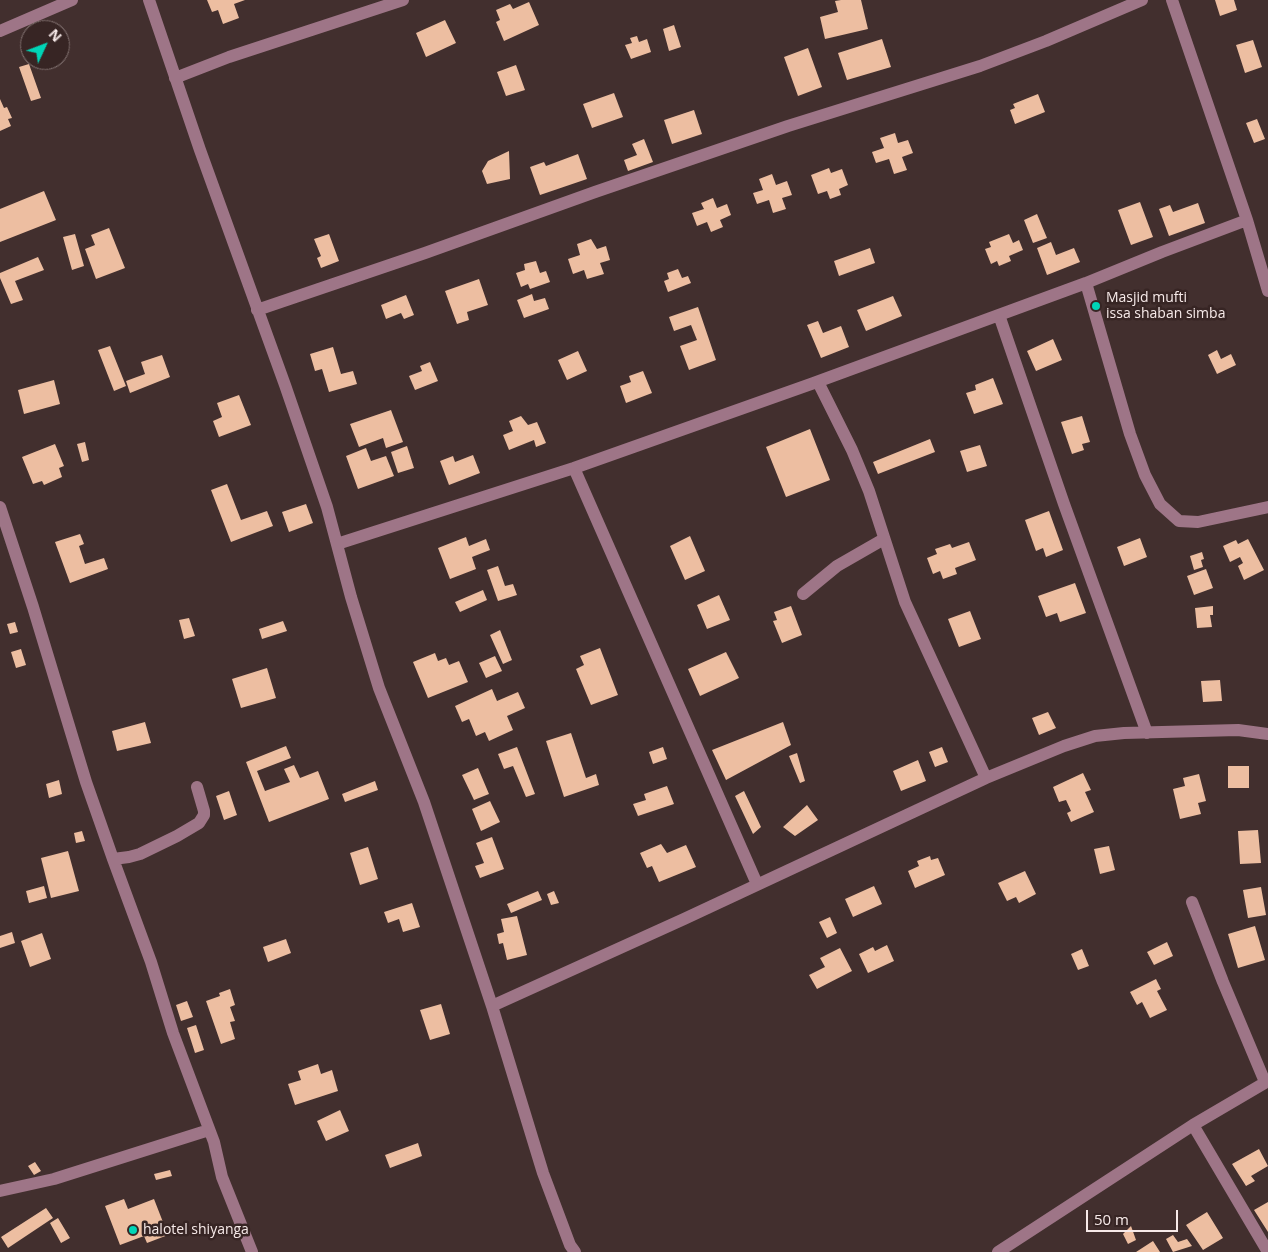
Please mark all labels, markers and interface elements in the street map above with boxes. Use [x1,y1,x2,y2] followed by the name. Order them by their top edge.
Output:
[20,20,70,70] north arrow
[45,24,66,46] text: N
[1106,290,1225,322] place label: Masjid mufti issa shaban simba
[1090,300,1102,312] marker: Masjid mufti issa shaban simba
[1088,1200,1180,1232] scale bar
[1094,1209,1129,1229] text: 50 m
[143,1222,249,1238] place label: halotel shiyanga
[127,1224,139,1236] marker: halotel shiyanga

